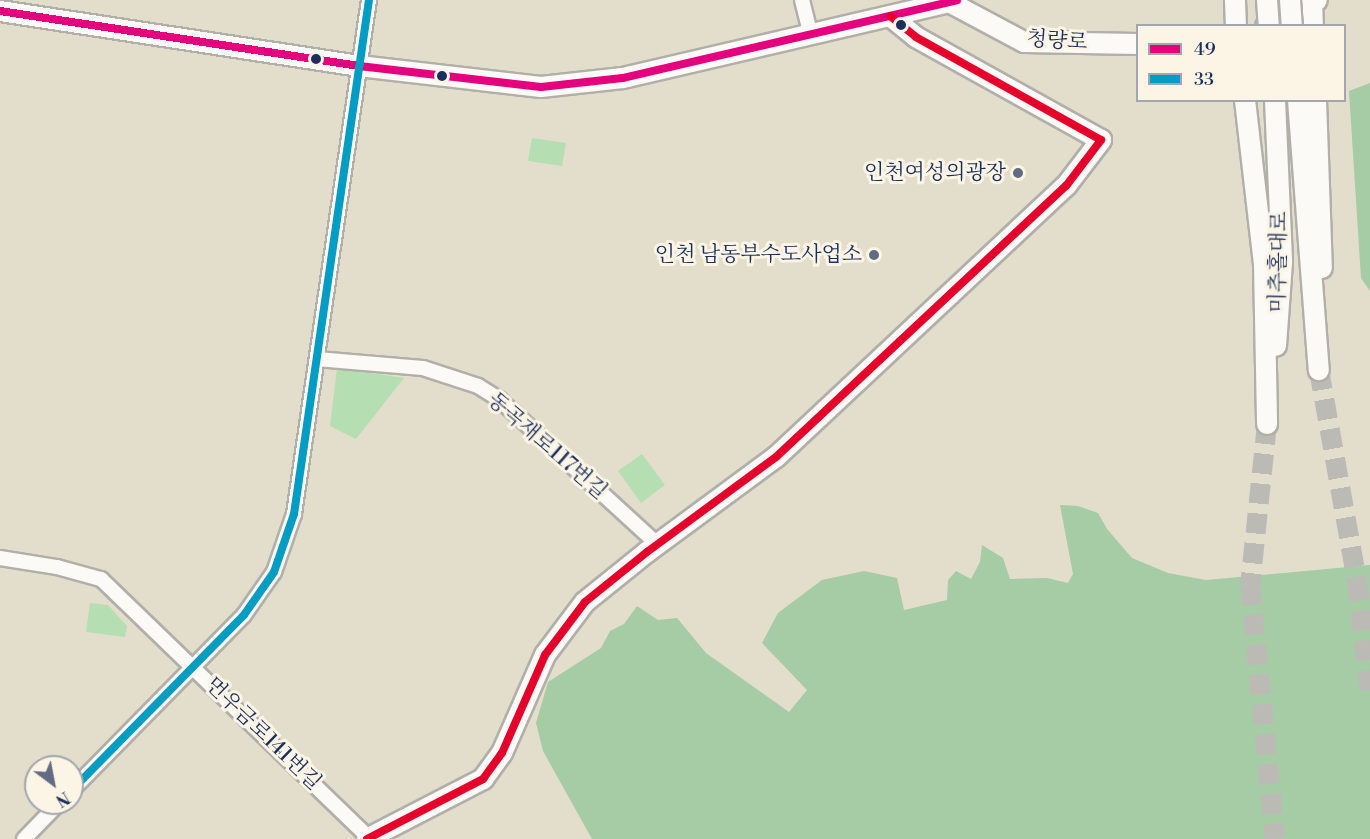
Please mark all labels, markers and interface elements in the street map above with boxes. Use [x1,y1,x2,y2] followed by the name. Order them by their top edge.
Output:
[895,19,907,31] unlabelled marker
[1136,24,1346,102] legend
[1026,26,1088,56] street label: 청량로
[1194,38,1216,61] text: 49
[310,53,322,65] unlabelled marker
[1194,68,1214,91] text: 33
[436,70,448,82] unlabelled marker
[864,160,1006,186] place label: 인천여성의광장
[1011,166,1025,180] marker: 인천여성의광장
[1266,211,1292,313] street label: 미추홀대로
[655,242,862,268] place label: 인천 남동부수도사업소
[867,248,881,262] marker: 인천 남동부수도사업소
[482,387,612,505] street label: 동곡재로117번길
[200,672,326,796] street label: 먼우금로141번길
[24,755,84,815] north arrow
[52,787,73,810] text: N

